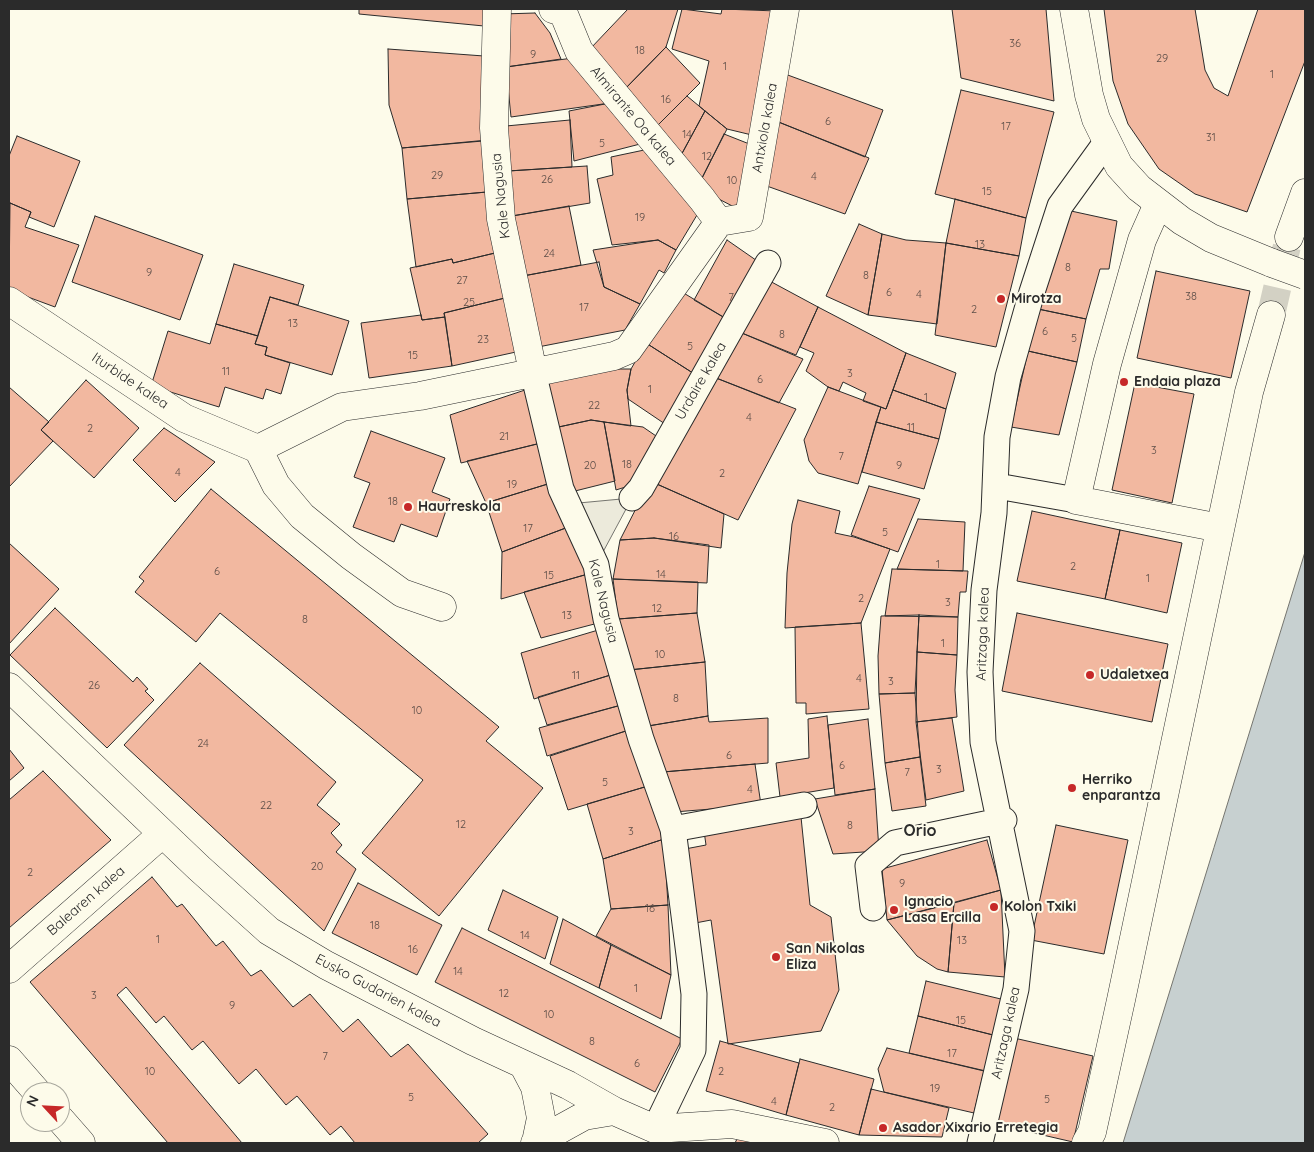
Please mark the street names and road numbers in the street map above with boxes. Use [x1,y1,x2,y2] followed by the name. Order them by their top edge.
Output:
[586,63,680,169] street label: Almirante Oa kalea
[749,82,781,174] street label: Antxiola kalea
[488,152,514,240] street label: Kale Nagusia
[672,339,730,423] street label: Urdaire kalea
[89,349,171,413] street label: Iturbide kalea
[584,557,622,645] street label: Kale Nagusia
[973,587,993,681] street label: Aritzaga kalea
[44,863,128,939] street label: Balearen kalea
[312,951,444,1031] street label: Eusko Gudarien kalea
[988,985,1024,1081] street label: Aritzaga kalea

